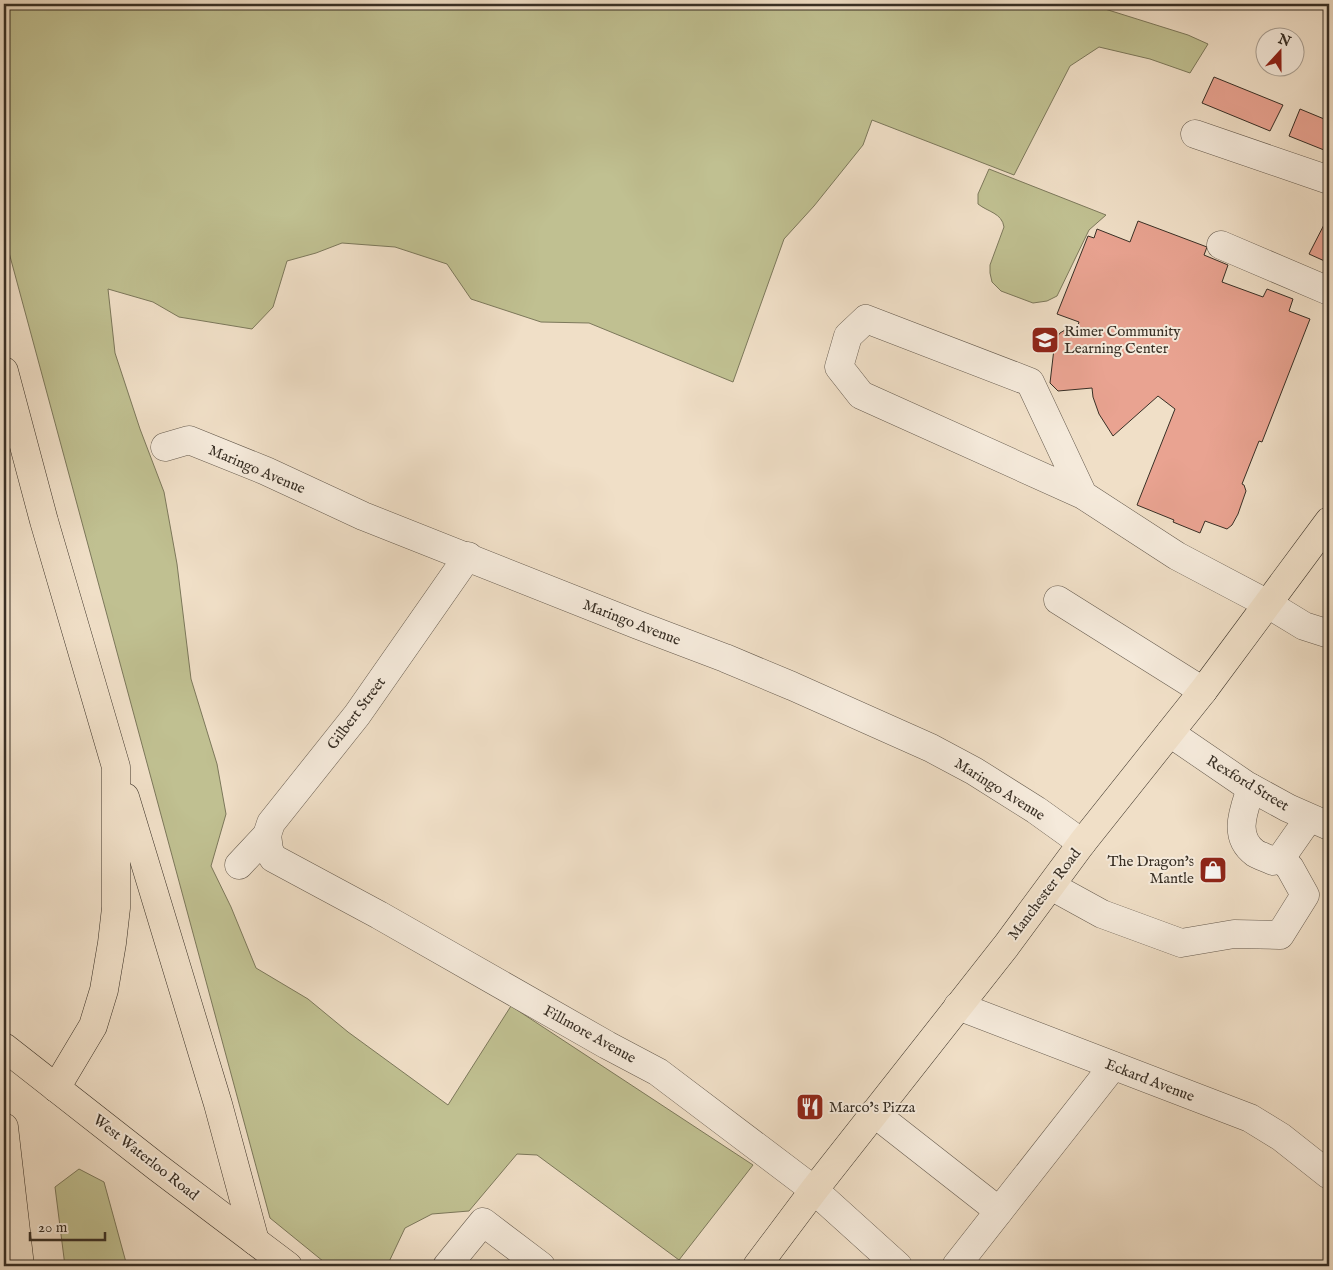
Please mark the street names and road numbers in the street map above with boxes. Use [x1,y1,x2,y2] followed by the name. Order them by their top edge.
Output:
[206,441,308,498] street label: Maringo Avenue
[580,595,684,650] street label: Maringo Avenue
[323,673,390,753] street label: Gilbert Street
[1203,751,1292,816] street label: Rexford Street
[951,754,1049,825] street label: Maringo Avenue
[1004,844,1086,944] street label: Manchester Road
[540,1001,639,1068] street label: Fillmore Avenue
[1103,1055,1197,1106] street label: Eckard Avenue
[89,1110,203,1205] street label: West Waterloo Road

